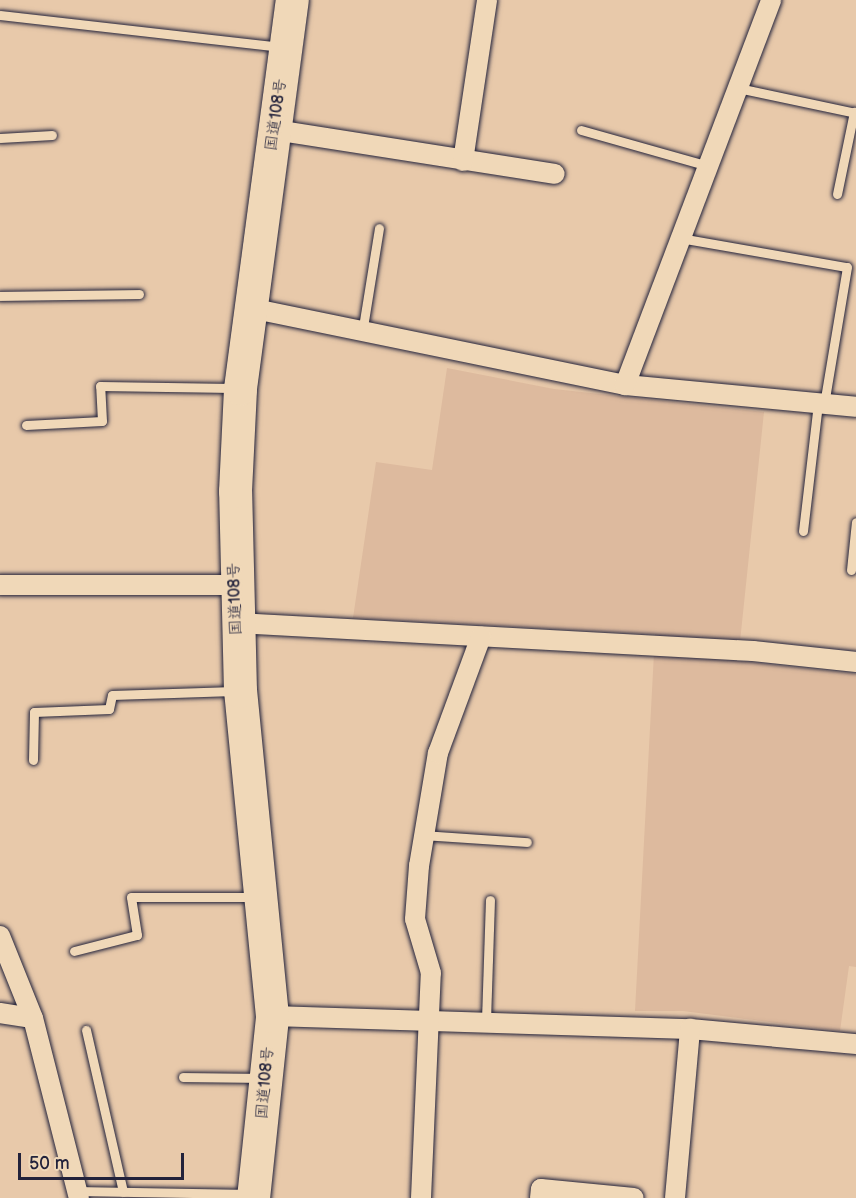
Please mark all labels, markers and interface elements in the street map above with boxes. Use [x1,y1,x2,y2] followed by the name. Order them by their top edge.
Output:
[262,78,292,152] street label: 国道108号
[225,562,247,636] street label: 国道108号
[253,1046,279,1120] street label: 国道108号
[21,1141,188,1179] scale bar
[29,1153,70,1174] text: 50 m

